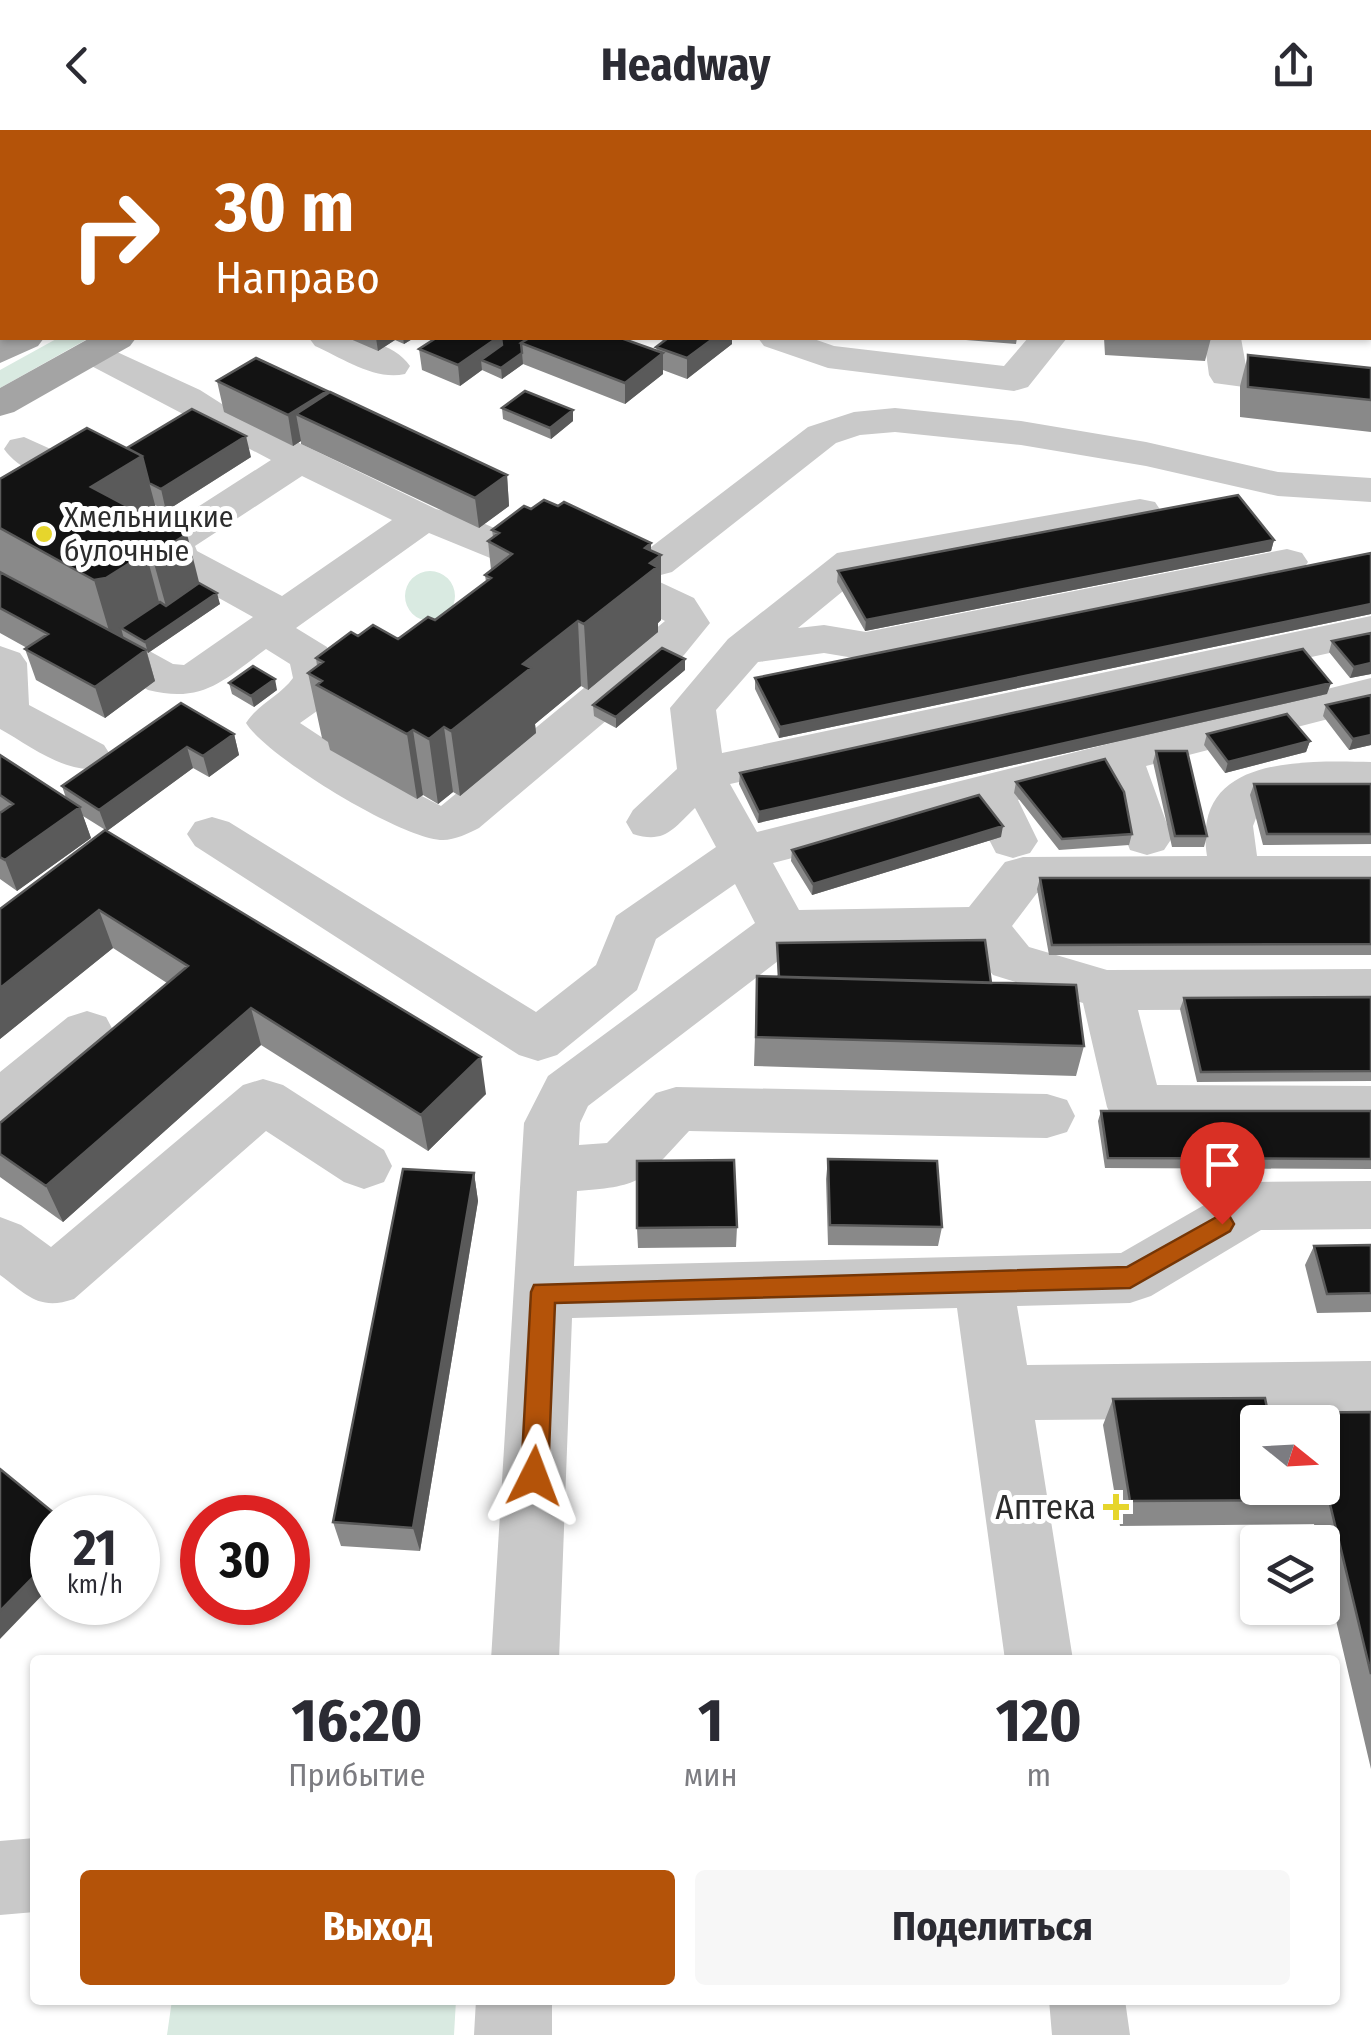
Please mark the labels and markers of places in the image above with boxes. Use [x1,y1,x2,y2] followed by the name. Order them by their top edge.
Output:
[64,499,234,569] place label: Хмельницкие булочные
[33,523,55,545] marker: Хмельницкие булочные
[1180,1122,1265,1225] pin
[995,1486,1096,1528] place label: Аптека
[1105,1496,1127,1518] marker: Аптека

